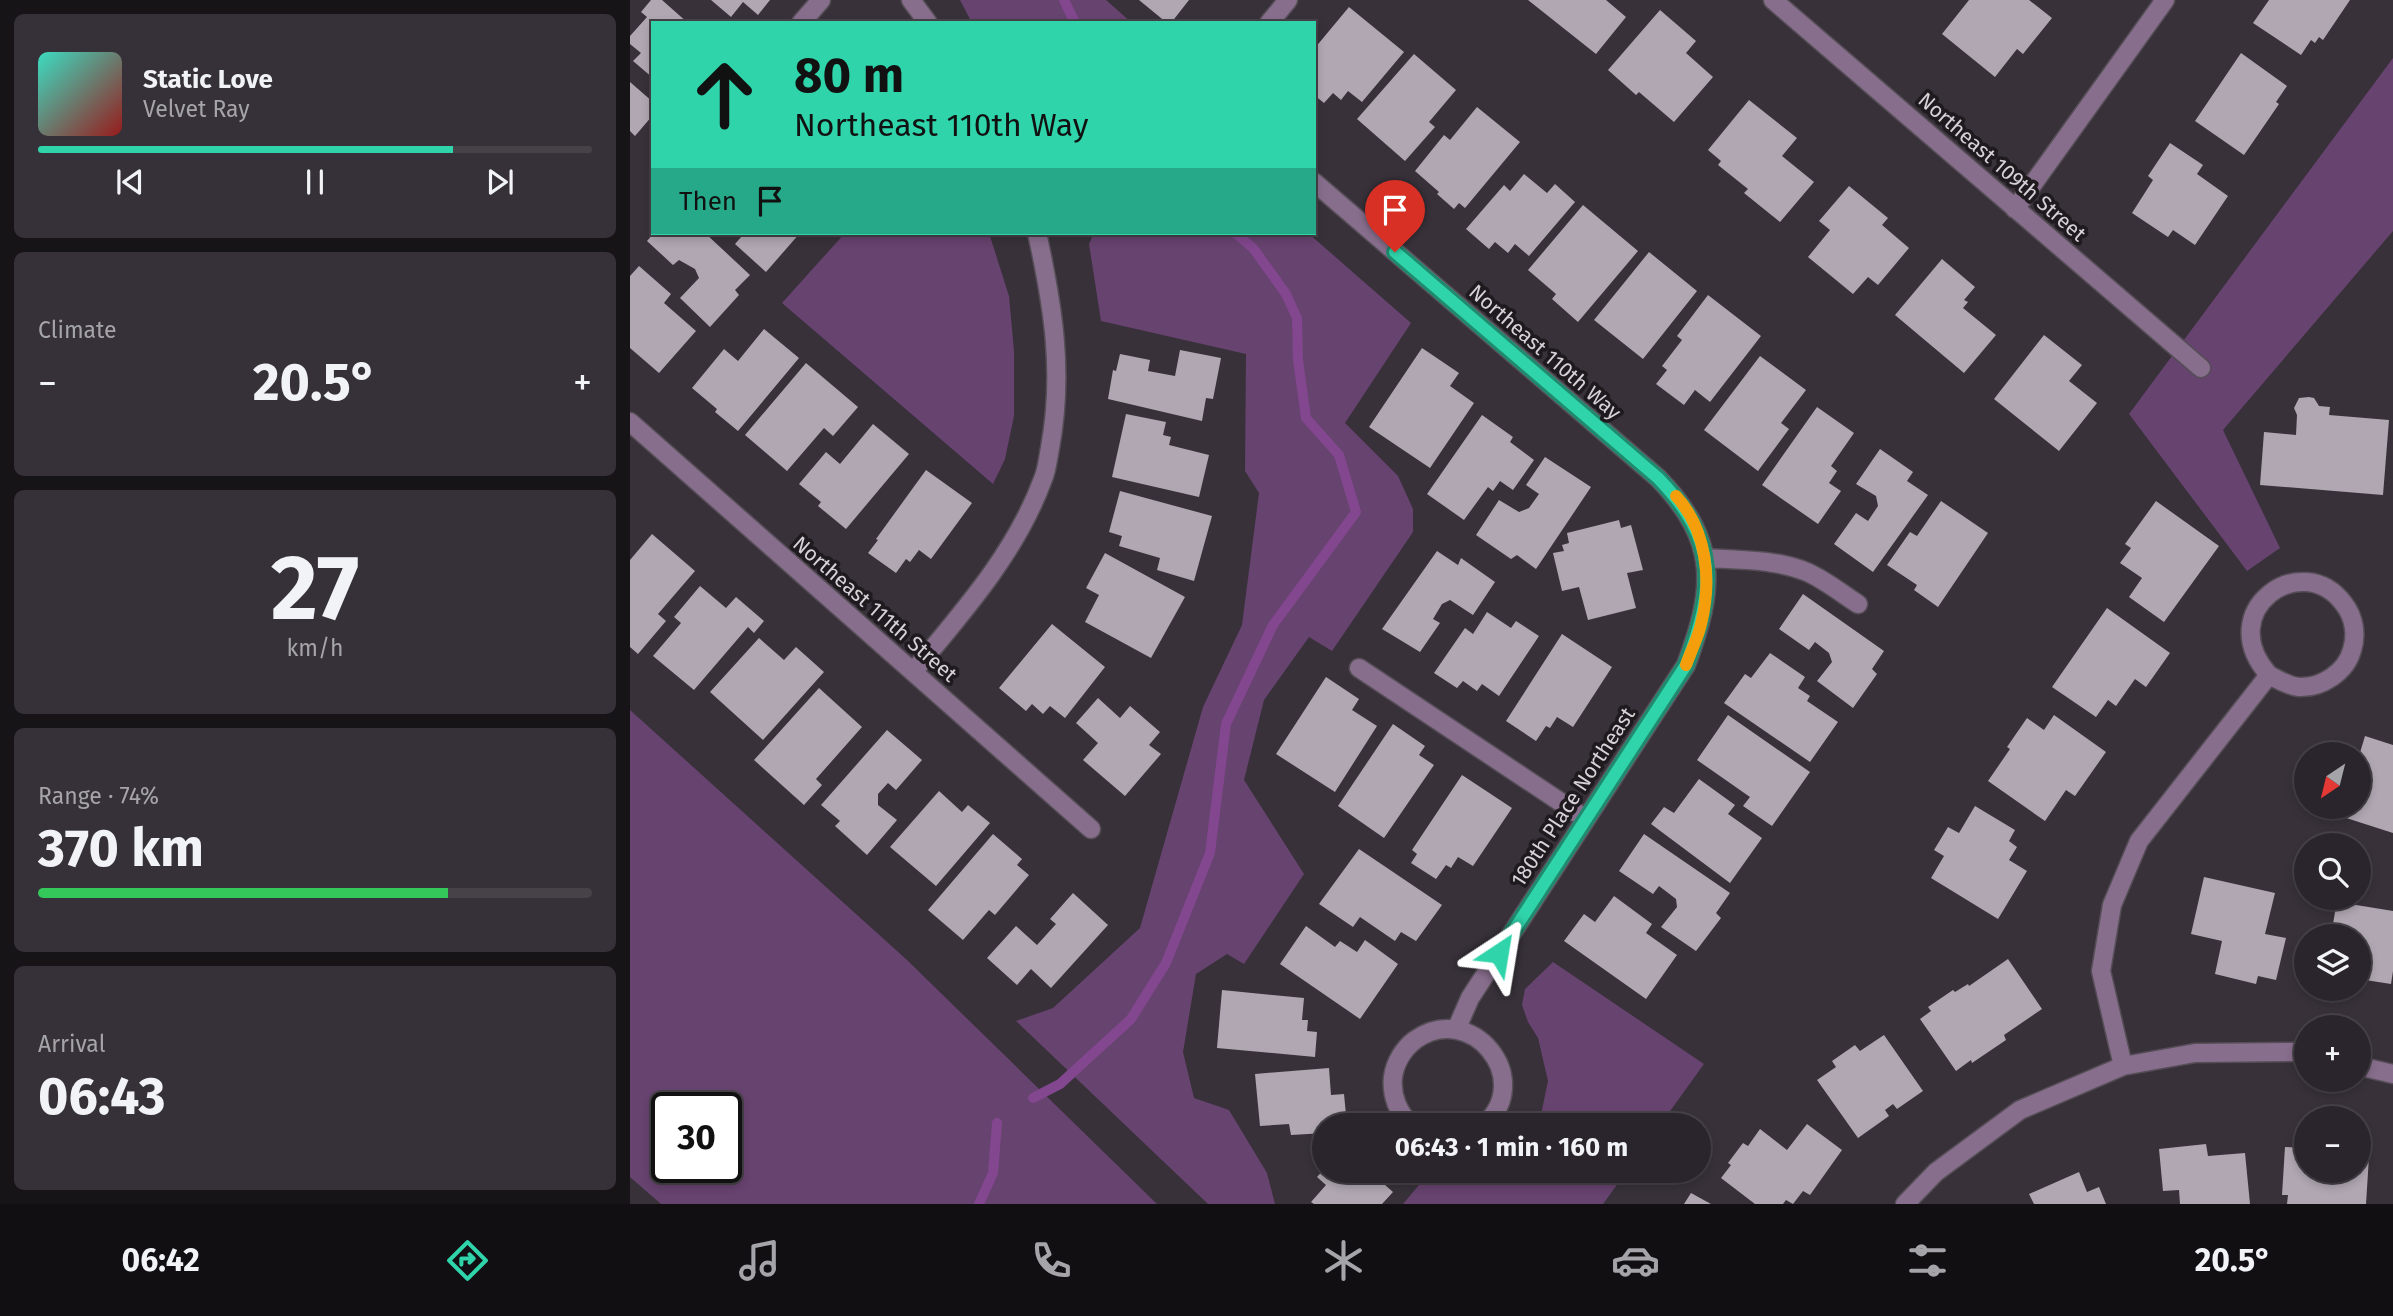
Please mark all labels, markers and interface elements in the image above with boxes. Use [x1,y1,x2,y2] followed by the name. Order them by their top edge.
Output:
[794,46,904,105] text: 80 m
[679,49,770,140] icon: ahead
[143,64,273,95] text: Static Love
[1913,87,2092,247] street label: Northeast 109th Street
[143,95,250,123] text: Velvet Ray
[794,106,1088,144] text: Northeast 110th Way
[111,163,149,201] icon: previous
[296,163,334,201] icon: pause
[481,163,519,201] icon: next
[1365,180,1425,252] pin
[751,182,789,220] icon: arrive
[679,186,737,217] text: Then
[1376,191,1414,229] icon: arrive
[1464,279,1627,426] street label: Northeast 110th Way
[38,316,117,344] text: Climate
[253,351,377,414] text: 20.5°
[38,360,57,406] text: −
[573,360,592,406] text: +
[788,531,963,688] street label: Northeast 111th Street
[271,534,359,643] text: 27
[287,634,343,662] text: km/h
[1505,702,1641,891] street label: 180th Place Northeast
[2294,742,2371,819] north arrow
[2294,742,2371,1183] map controls
[38,782,159,810] text: Range · 74%
[38,817,204,880] text: 370 km
[2294,833,2371,910] button: search
[1462,916,1536,990] position arrow
[2294,924,2371,1001] button: layers
[2294,1015,2371,1092] button: +
[38,1030,105,1058] text: Arrival
[38,1065,166,1128] text: 06:43
[651,1092,742,1183] speed limit sign: 30
[2294,1106,2371,1183] button: −
[1395,1132,1628,1163] text: 06:43 · 1 min · 160 m
[443,1236,492,1285] icon: directions
[735,1236,784,1285] icon: music
[1027,1236,1076,1285] icon: phone
[1319,1236,1368,1285] icon: climate
[1611,1236,1660,1285] icon: car
[1903,1236,1952,1285] icon: filters
[121,1241,200,1279] text: 06:42
[2195,1241,2271,1279] text: 20.5°

